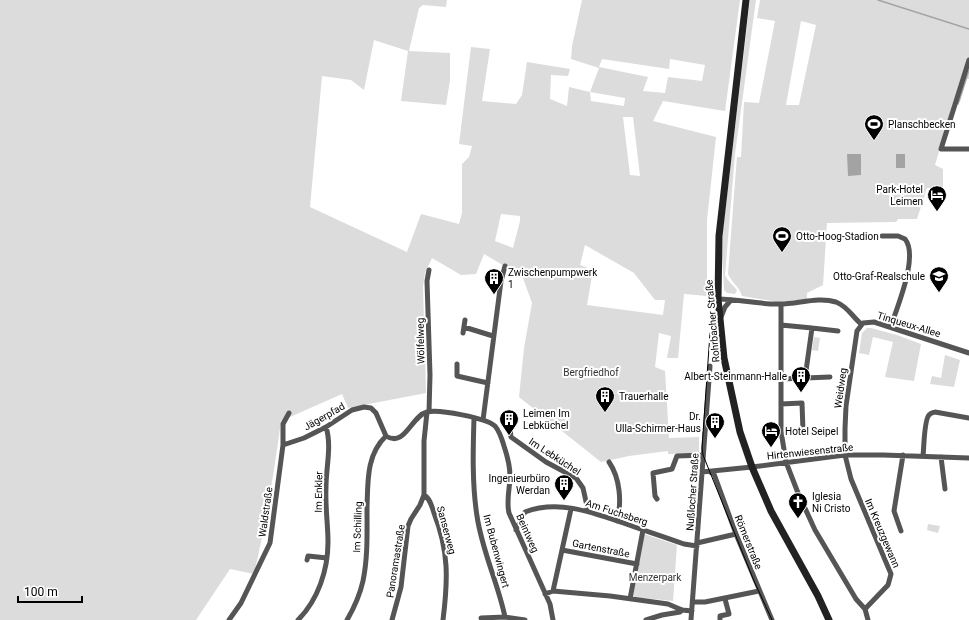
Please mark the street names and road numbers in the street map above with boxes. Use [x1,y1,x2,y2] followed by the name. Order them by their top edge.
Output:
[703,279,722,363] street label: Rohrbacher Straße
[876,310,942,339] street label: Tinqueux-Allee
[415,318,426,364] street label: Wölfelweg
[832,367,849,409] street label: Weidweg
[302,400,347,433] street label: Jägerpfad
[527,436,583,477] street label: Im Lebküchel
[766,441,854,462] street label: Hirtenwiesenstraße
[684,453,701,531] street label: Nußlocher Straße
[313,471,324,513] street label: Im Enkler
[257,486,274,538] street label: Waldstraße
[584,497,649,528] street label: Am Fuchsberg
[863,497,902,569] street label: Im Kreuzgewann
[351,501,364,553] street label: Im Schilling
[435,505,458,555] street label: Sanserweg
[514,512,541,554] street label: Beintweg
[481,513,512,589] street label: Im Bubenwingert
[733,513,764,571] street label: Römerstraße
[384,524,407,599] street label: Panoramastraße
[571,538,631,559] street label: Gartenstraße

